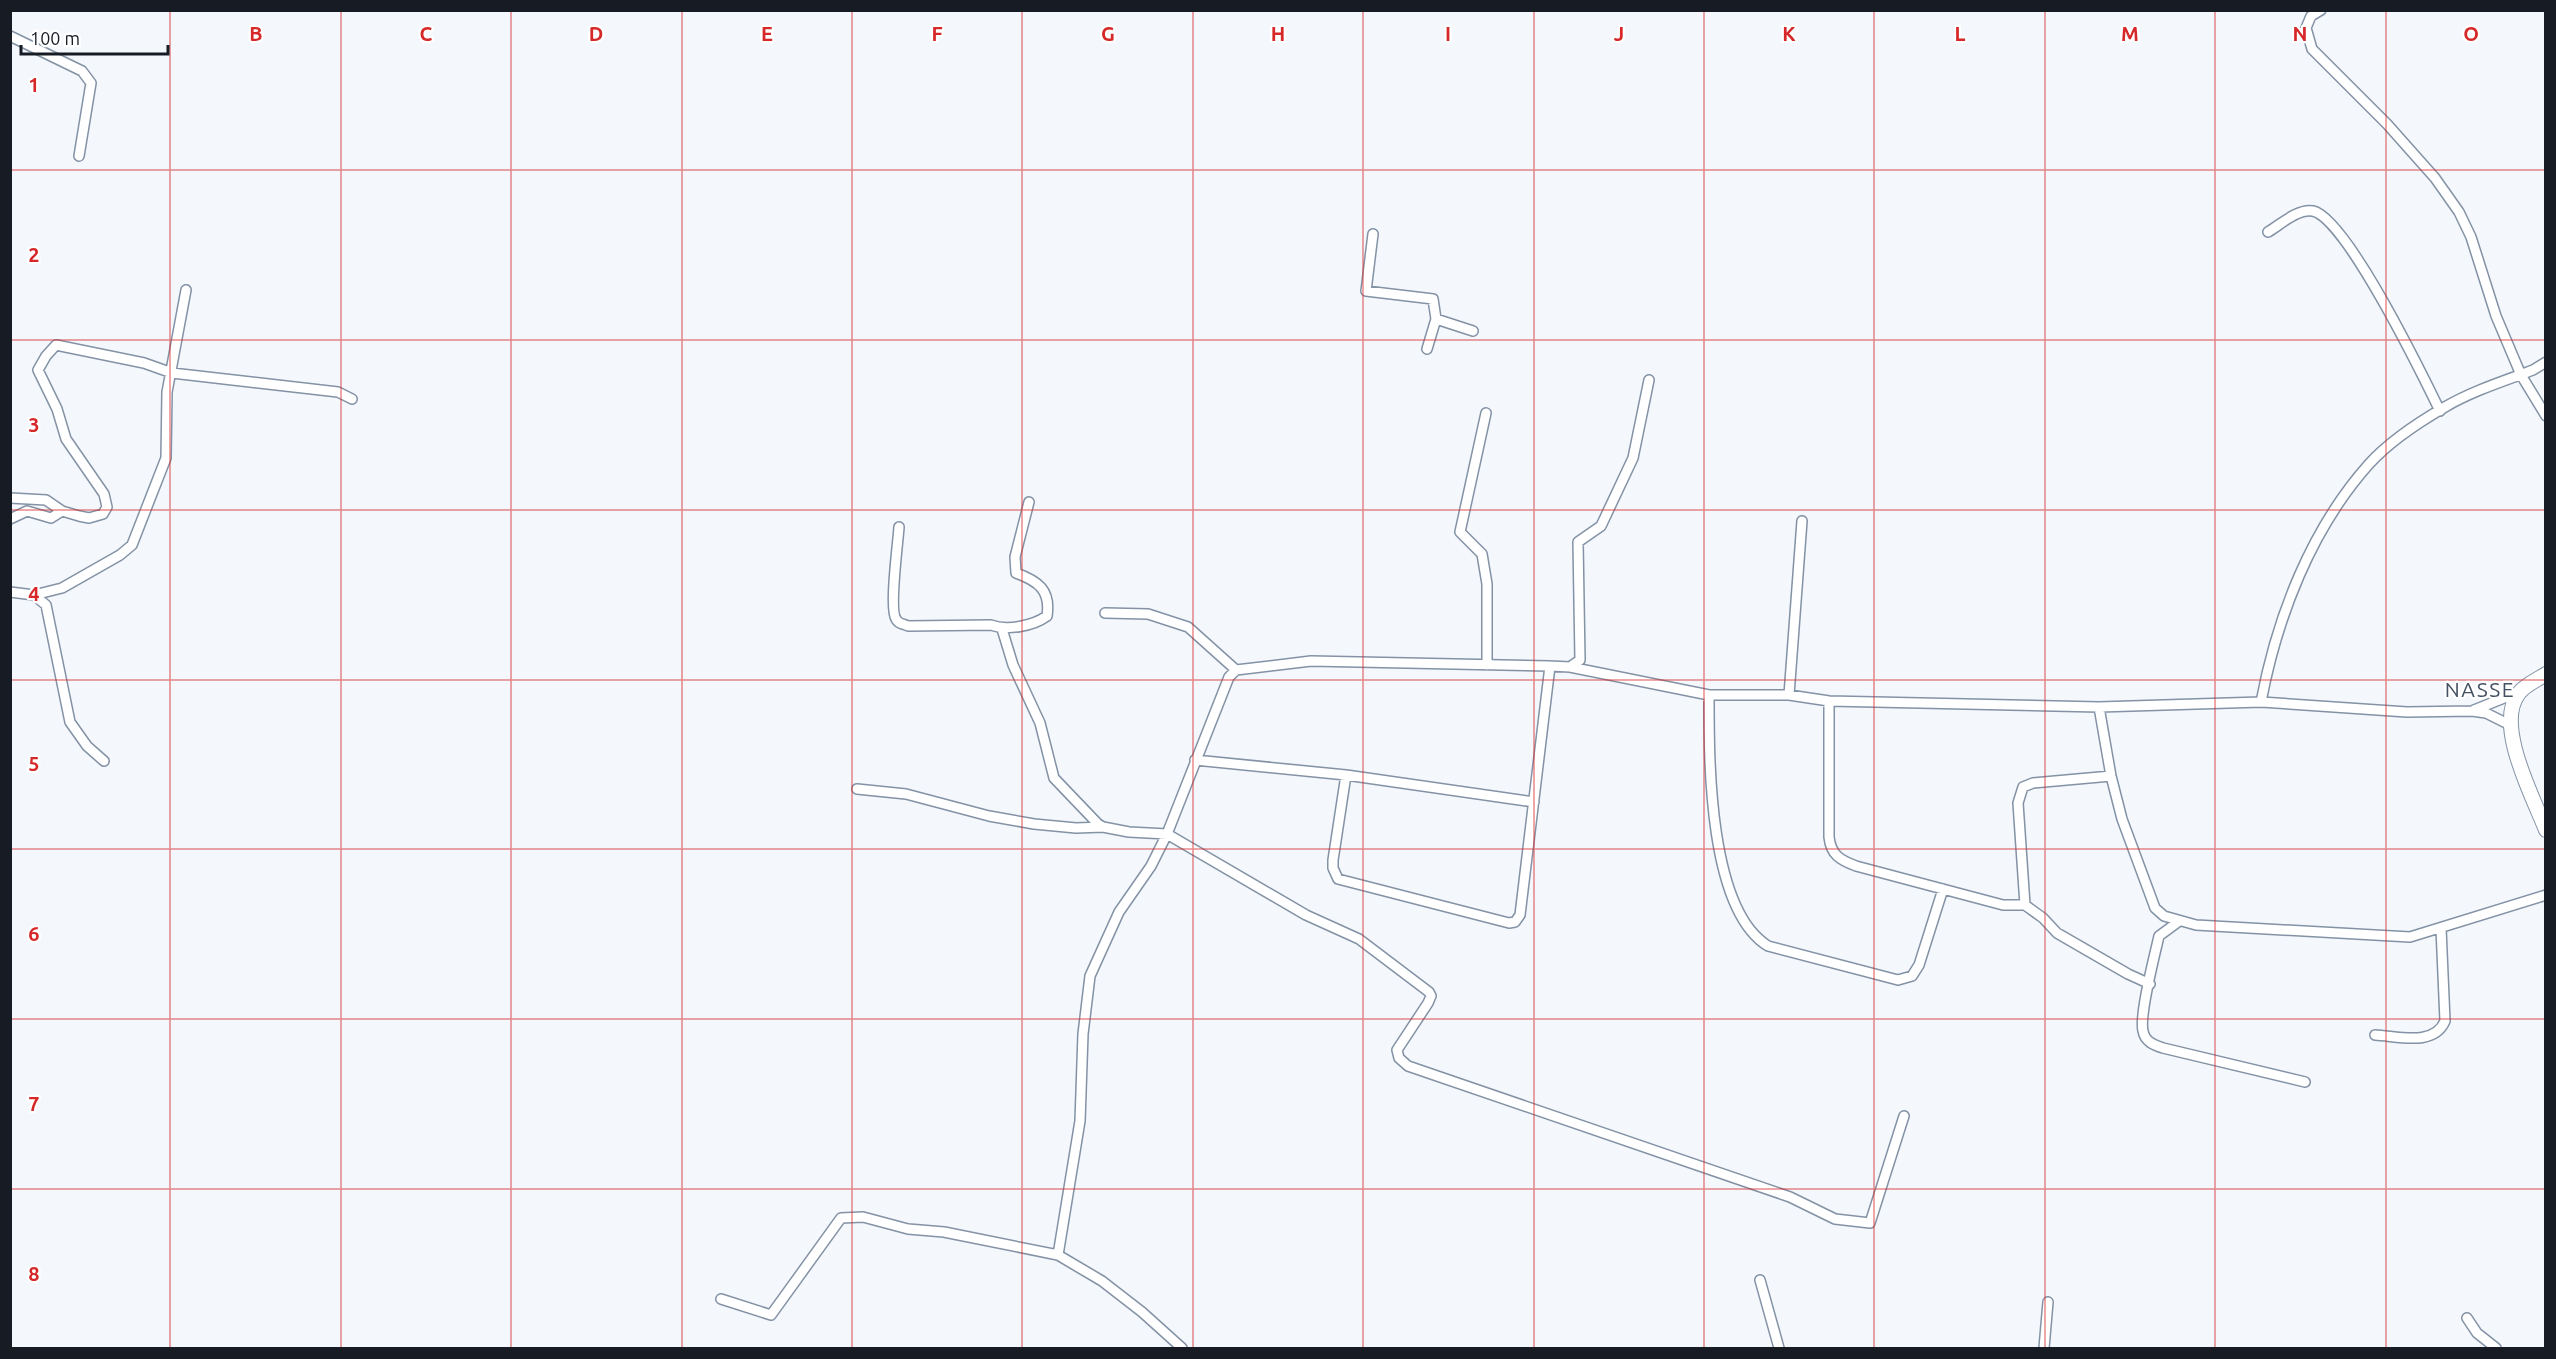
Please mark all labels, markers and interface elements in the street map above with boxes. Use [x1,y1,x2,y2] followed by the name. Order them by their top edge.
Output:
[21,18,168,56] scale bar
[249,22,263,45] text: B
[420,22,433,45] text: C
[589,22,603,45] text: D
[761,22,773,45] text: E
[931,22,943,45] text: F
[1101,22,1115,45] text: G
[1271,22,1285,45] text: H
[1445,22,1451,45] text: I
[1614,22,1624,45] text: J
[1782,22,1796,45] text: K
[1955,22,1966,45] text: L
[2121,22,2139,45] text: M
[2293,22,2307,45] text: N
[2463,22,2479,45] text: O
[30,28,80,48] text: 100 m
[28,73,40,96] text: 1
[28,243,40,266] text: 2
[28,413,40,436] text: 3
[28,582,40,605] text: 4
[2445,677,2515,701] district label: NASSE
[28,752,40,775] text: 5
[28,922,40,945] text: 6
[28,1092,40,1115] text: 7
[28,1262,40,1285] text: 8

